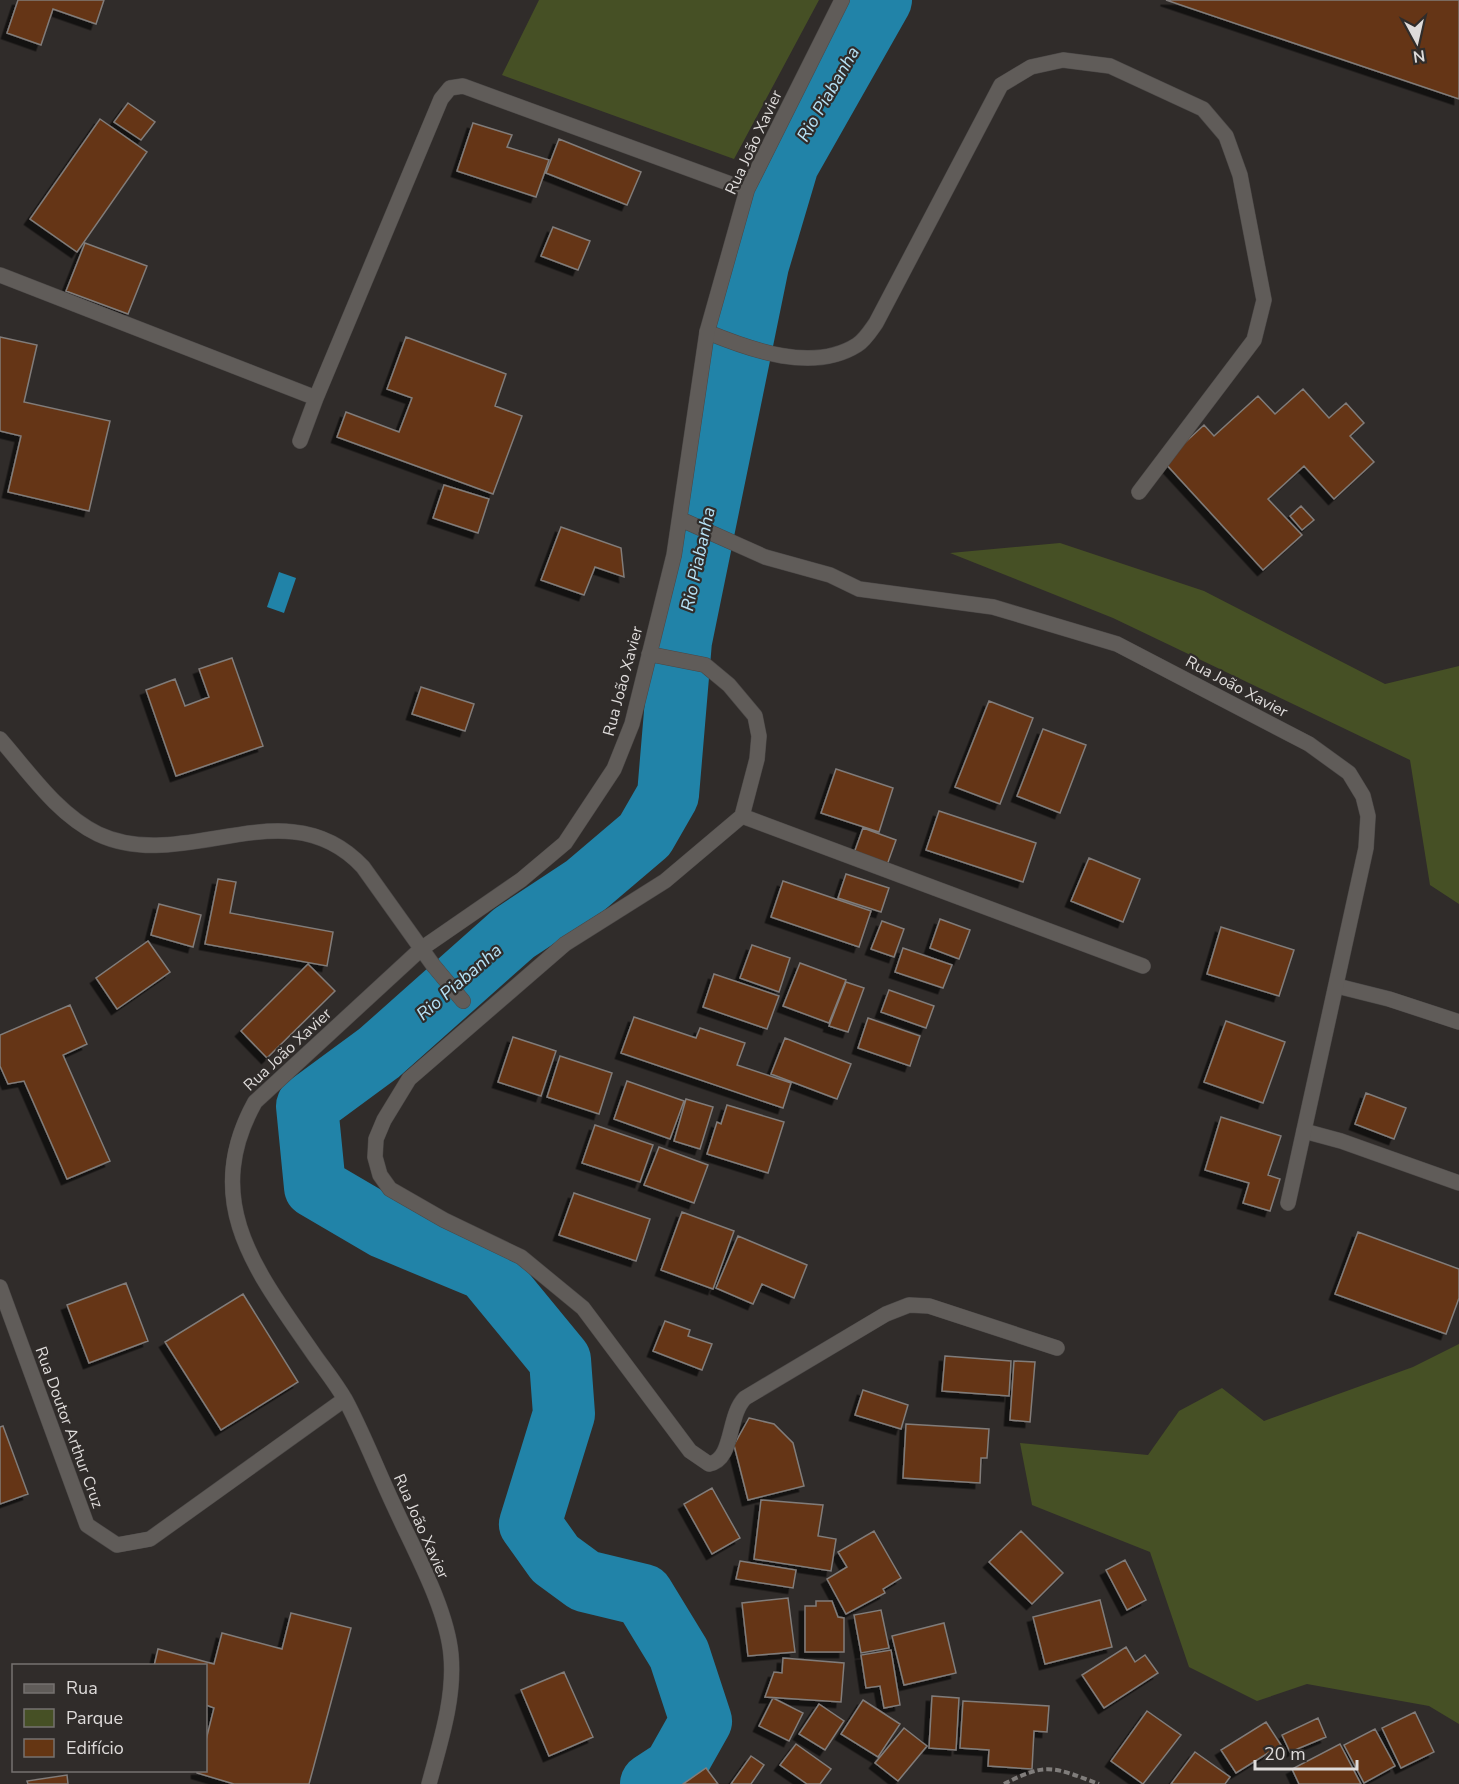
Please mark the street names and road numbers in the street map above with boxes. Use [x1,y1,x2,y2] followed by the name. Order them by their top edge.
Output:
[720,86,788,198] street label: Rua João Xavier
[598,624,648,739] street label: Rua João Xavier
[1182,651,1292,723] street label: Rua João Xavier
[239,1003,337,1096] street label: Rua João Xavier
[30,1343,109,1511] street label: Rua Doutor Arthur Cruz
[388,1470,454,1583] street label: Rua João Xavier

